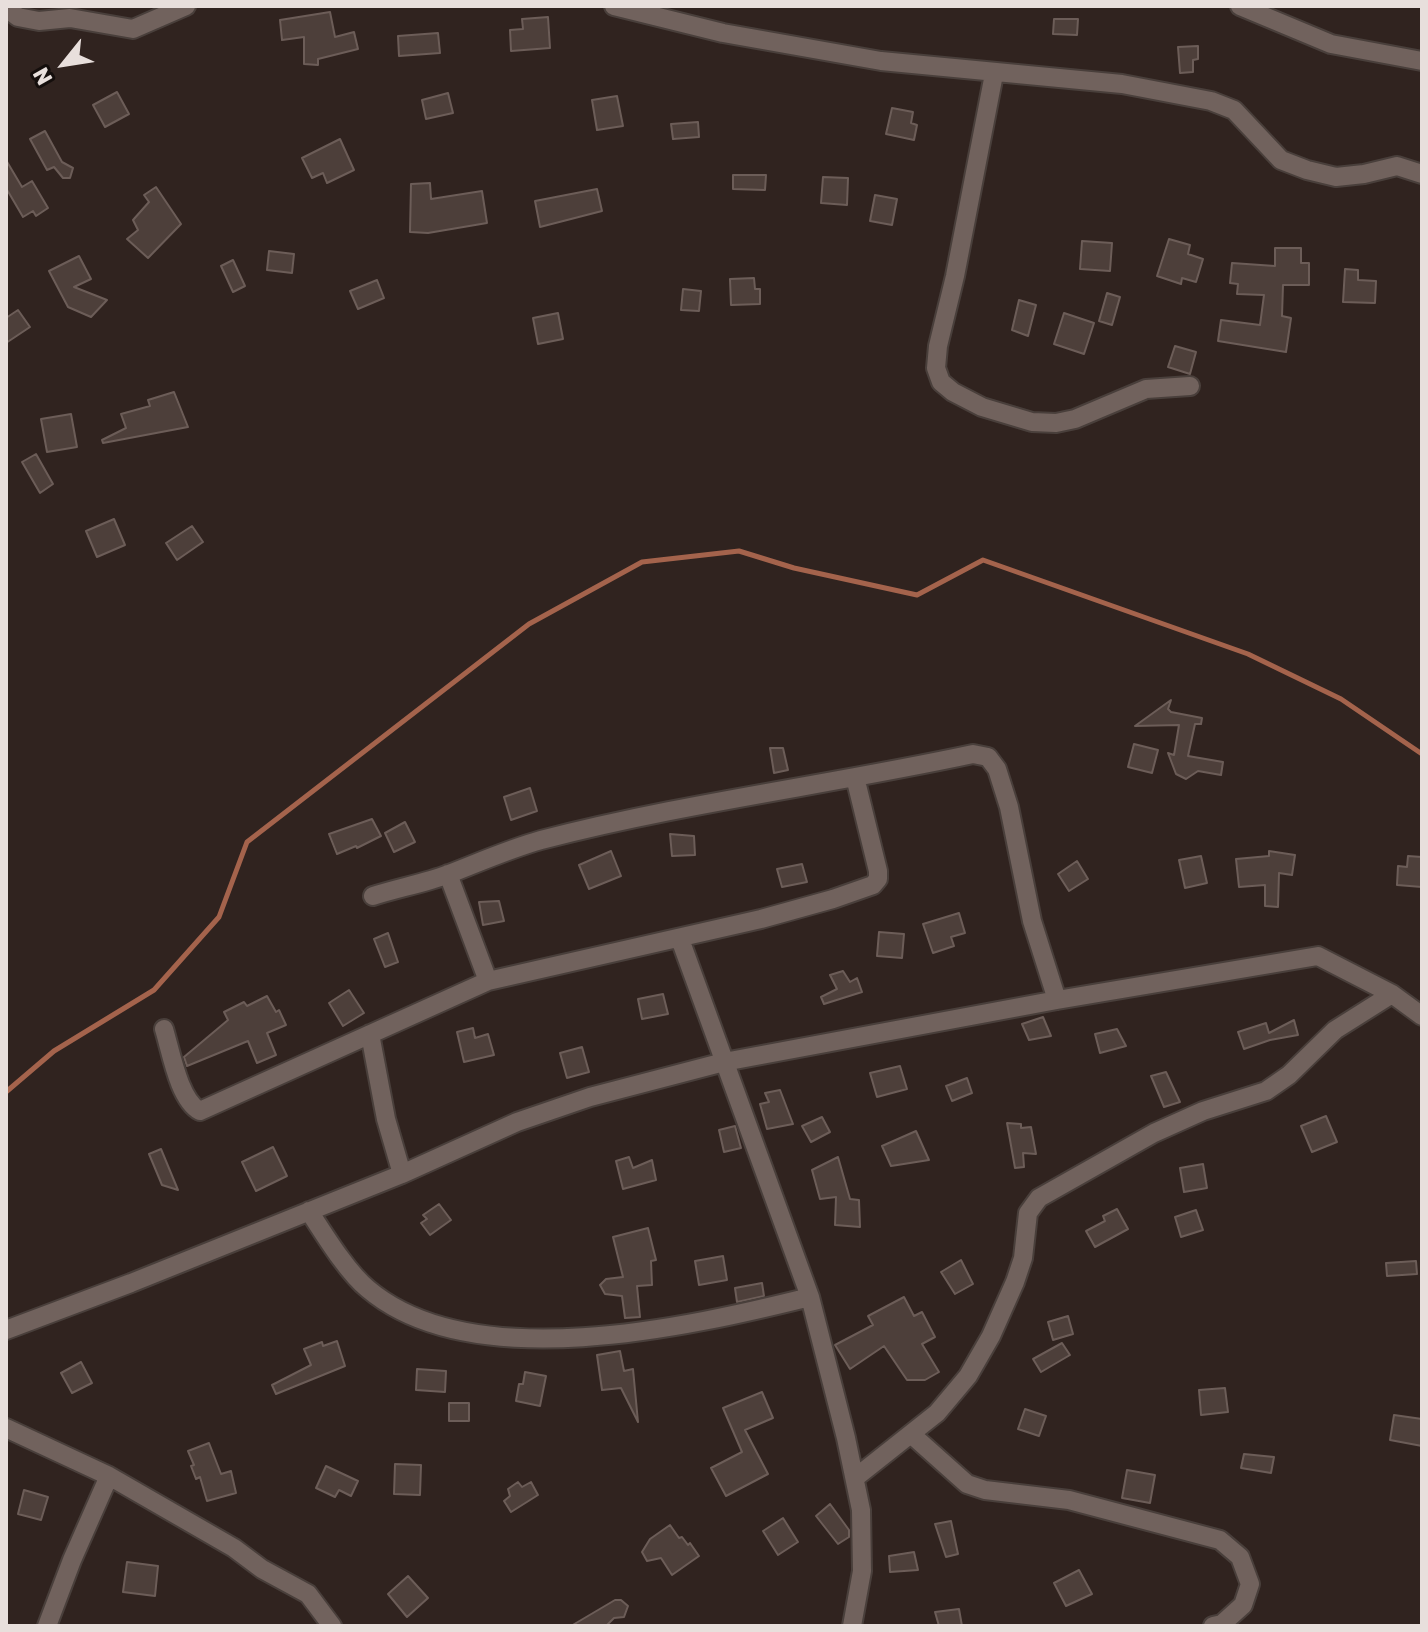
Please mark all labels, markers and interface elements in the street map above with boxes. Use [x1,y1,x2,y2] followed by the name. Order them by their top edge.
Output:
[24,24,104,104] north arrow
[27,63,58,90] text: N

